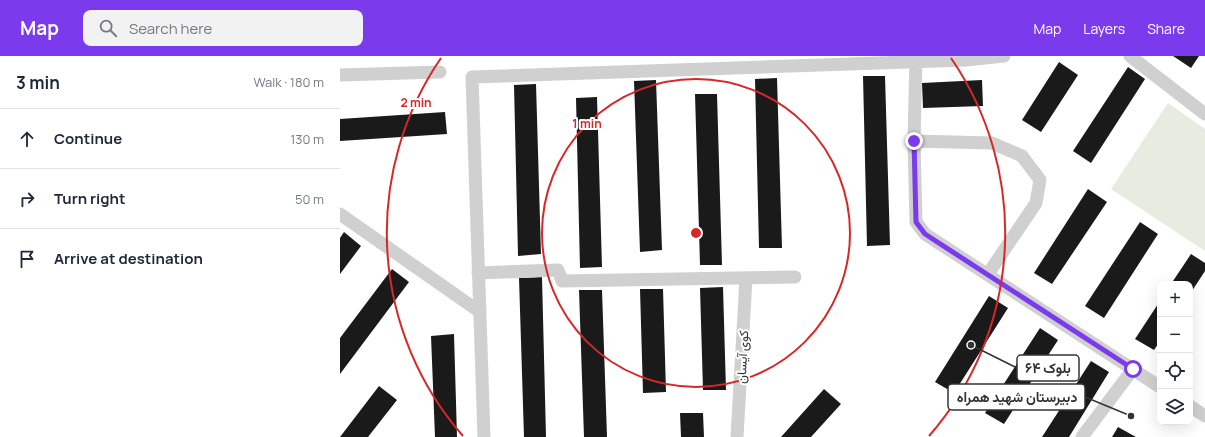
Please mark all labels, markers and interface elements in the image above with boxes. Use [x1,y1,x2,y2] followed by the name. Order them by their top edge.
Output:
[83,10,363,46] search box
[20,15,59,41] text: Map
[97,17,119,39] icon: search
[129,18,212,39] text: Search here
[1033,19,1061,38] text: Map
[1083,19,1125,38] text: Layers
[1147,19,1185,38] text: Share
[16,71,60,94] text: 3 min
[253,73,324,91] text: Walk · 180 m
[400,94,432,111] text: 2 min
[572,115,602,132] text: 1 min
[16,128,38,150] icon: ahead
[54,128,122,149] text: Continue
[290,130,324,148] text: 130 m
[905,132,923,150] route end
[16,188,38,210] icon: right
[54,188,125,209] text: Turn right
[295,190,324,208] text: 50 m
[689,226,703,240] centre of rings
[16,248,38,270] icon: arrive
[54,248,203,269] text: Arrive at destination
[1157,281,1193,425] map controls
[1157,281,1193,317] button: +
[1157,317,1193,353] button: −
[732,330,752,384] street label: کوی آیسان
[1157,353,1193,389] button: locate
[1017,355,1079,381] callout: بلوک ۶۴
[1025,358,1071,377] text: بلوک ۶۴
[1124,360,1142,378] route start
[948,384,1085,410] callout: دبیرستان شهید همراه
[957,387,1077,406] text: دبیرستان شهید همراه
[1157,389,1193,425] button: layers

